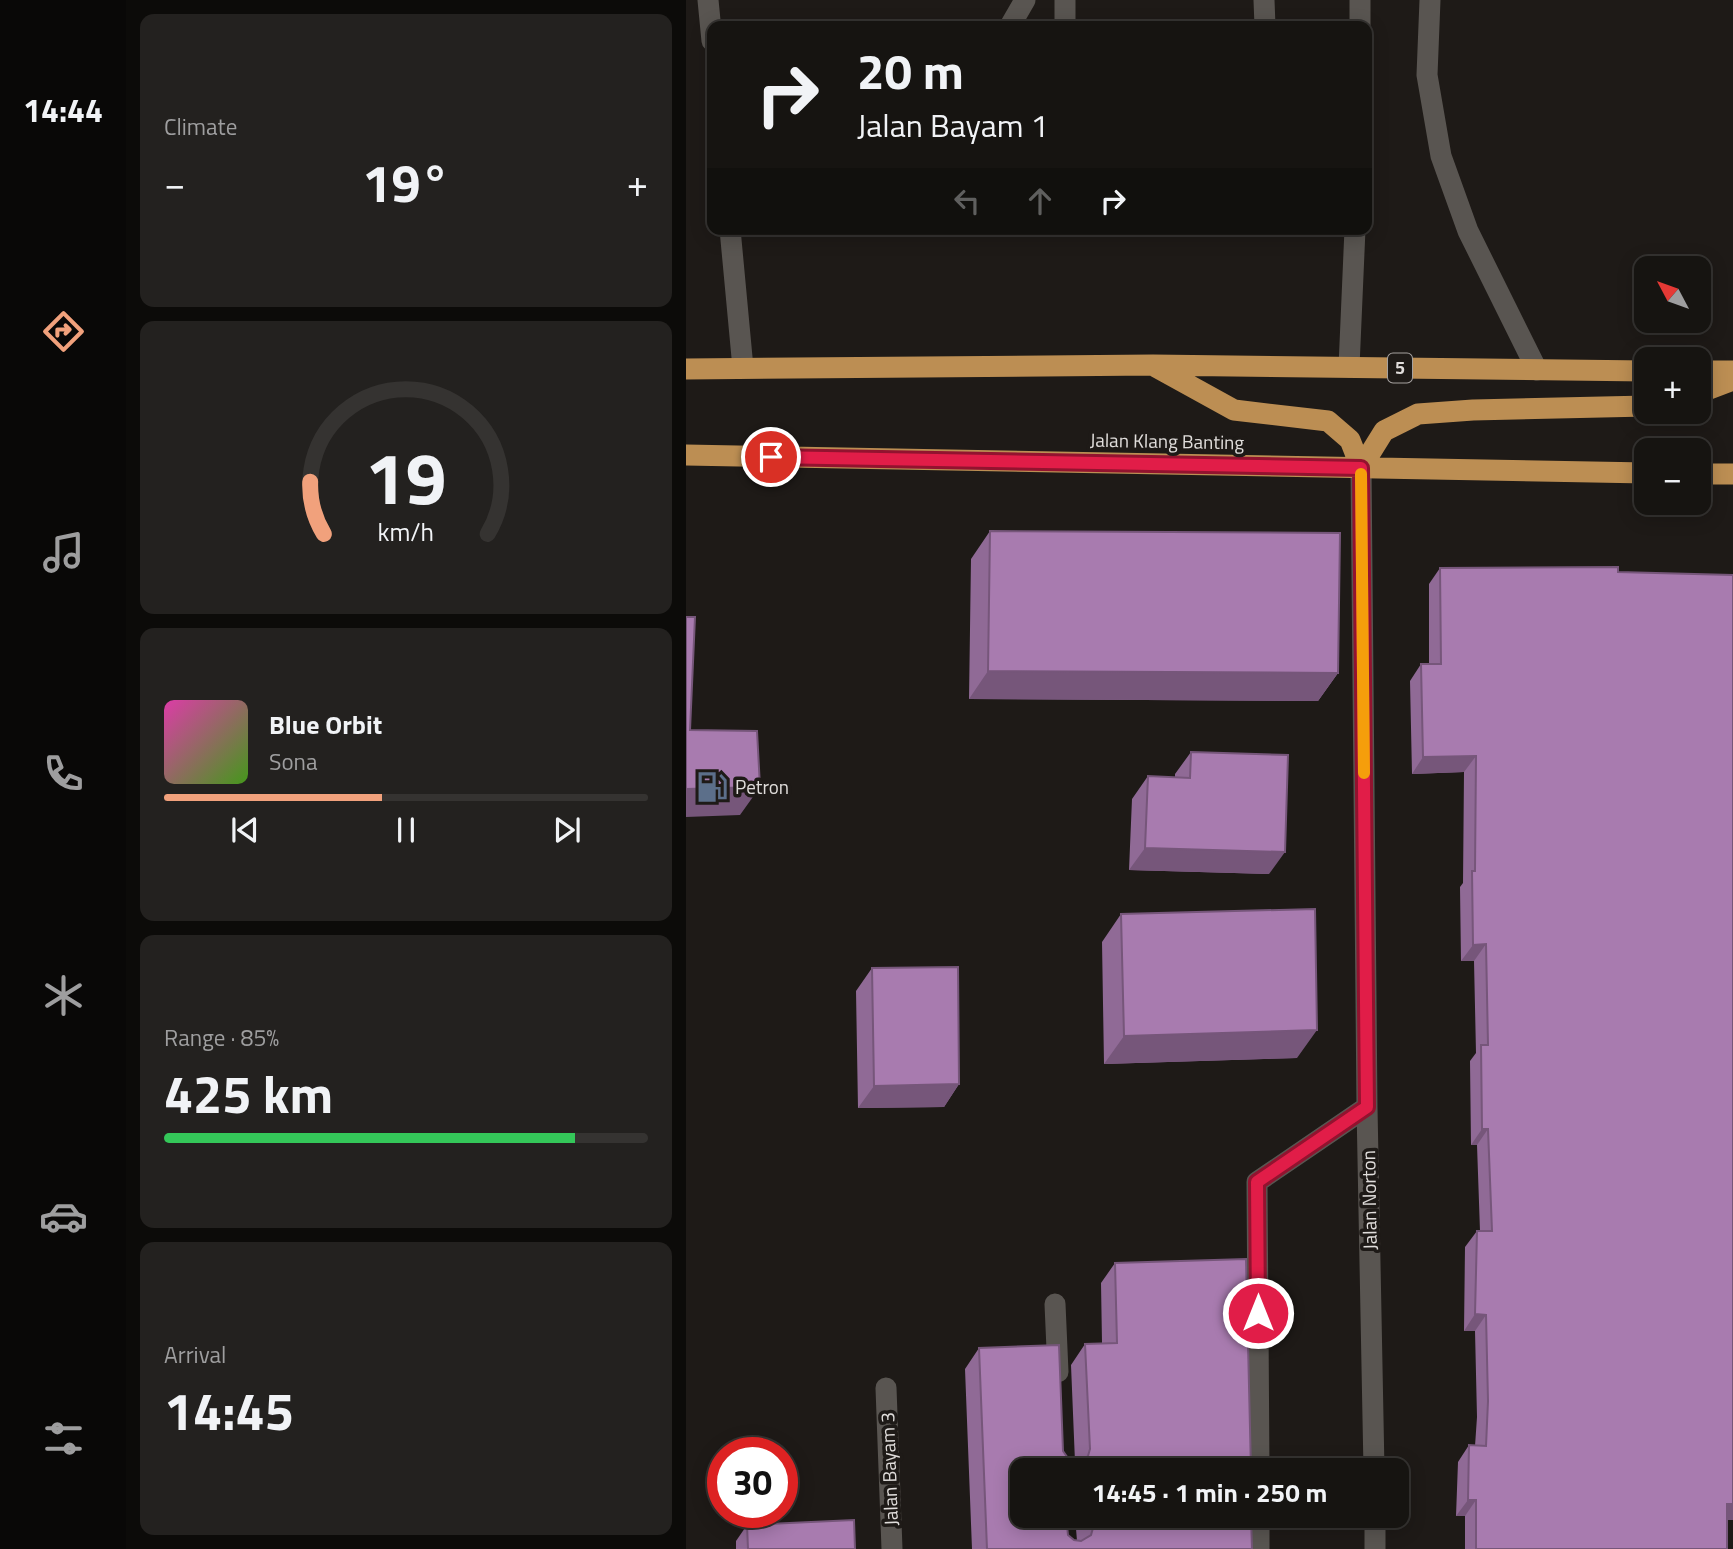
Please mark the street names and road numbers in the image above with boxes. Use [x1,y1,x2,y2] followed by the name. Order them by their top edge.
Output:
[1388,354,1412,382] road number: 5
[1090,425,1245,456] street label: Jalan Klang Banting
[1353,1150,1384,1250] street label: Jalan Norton
[872,1412,905,1526] street label: Jalan Bayam 3

